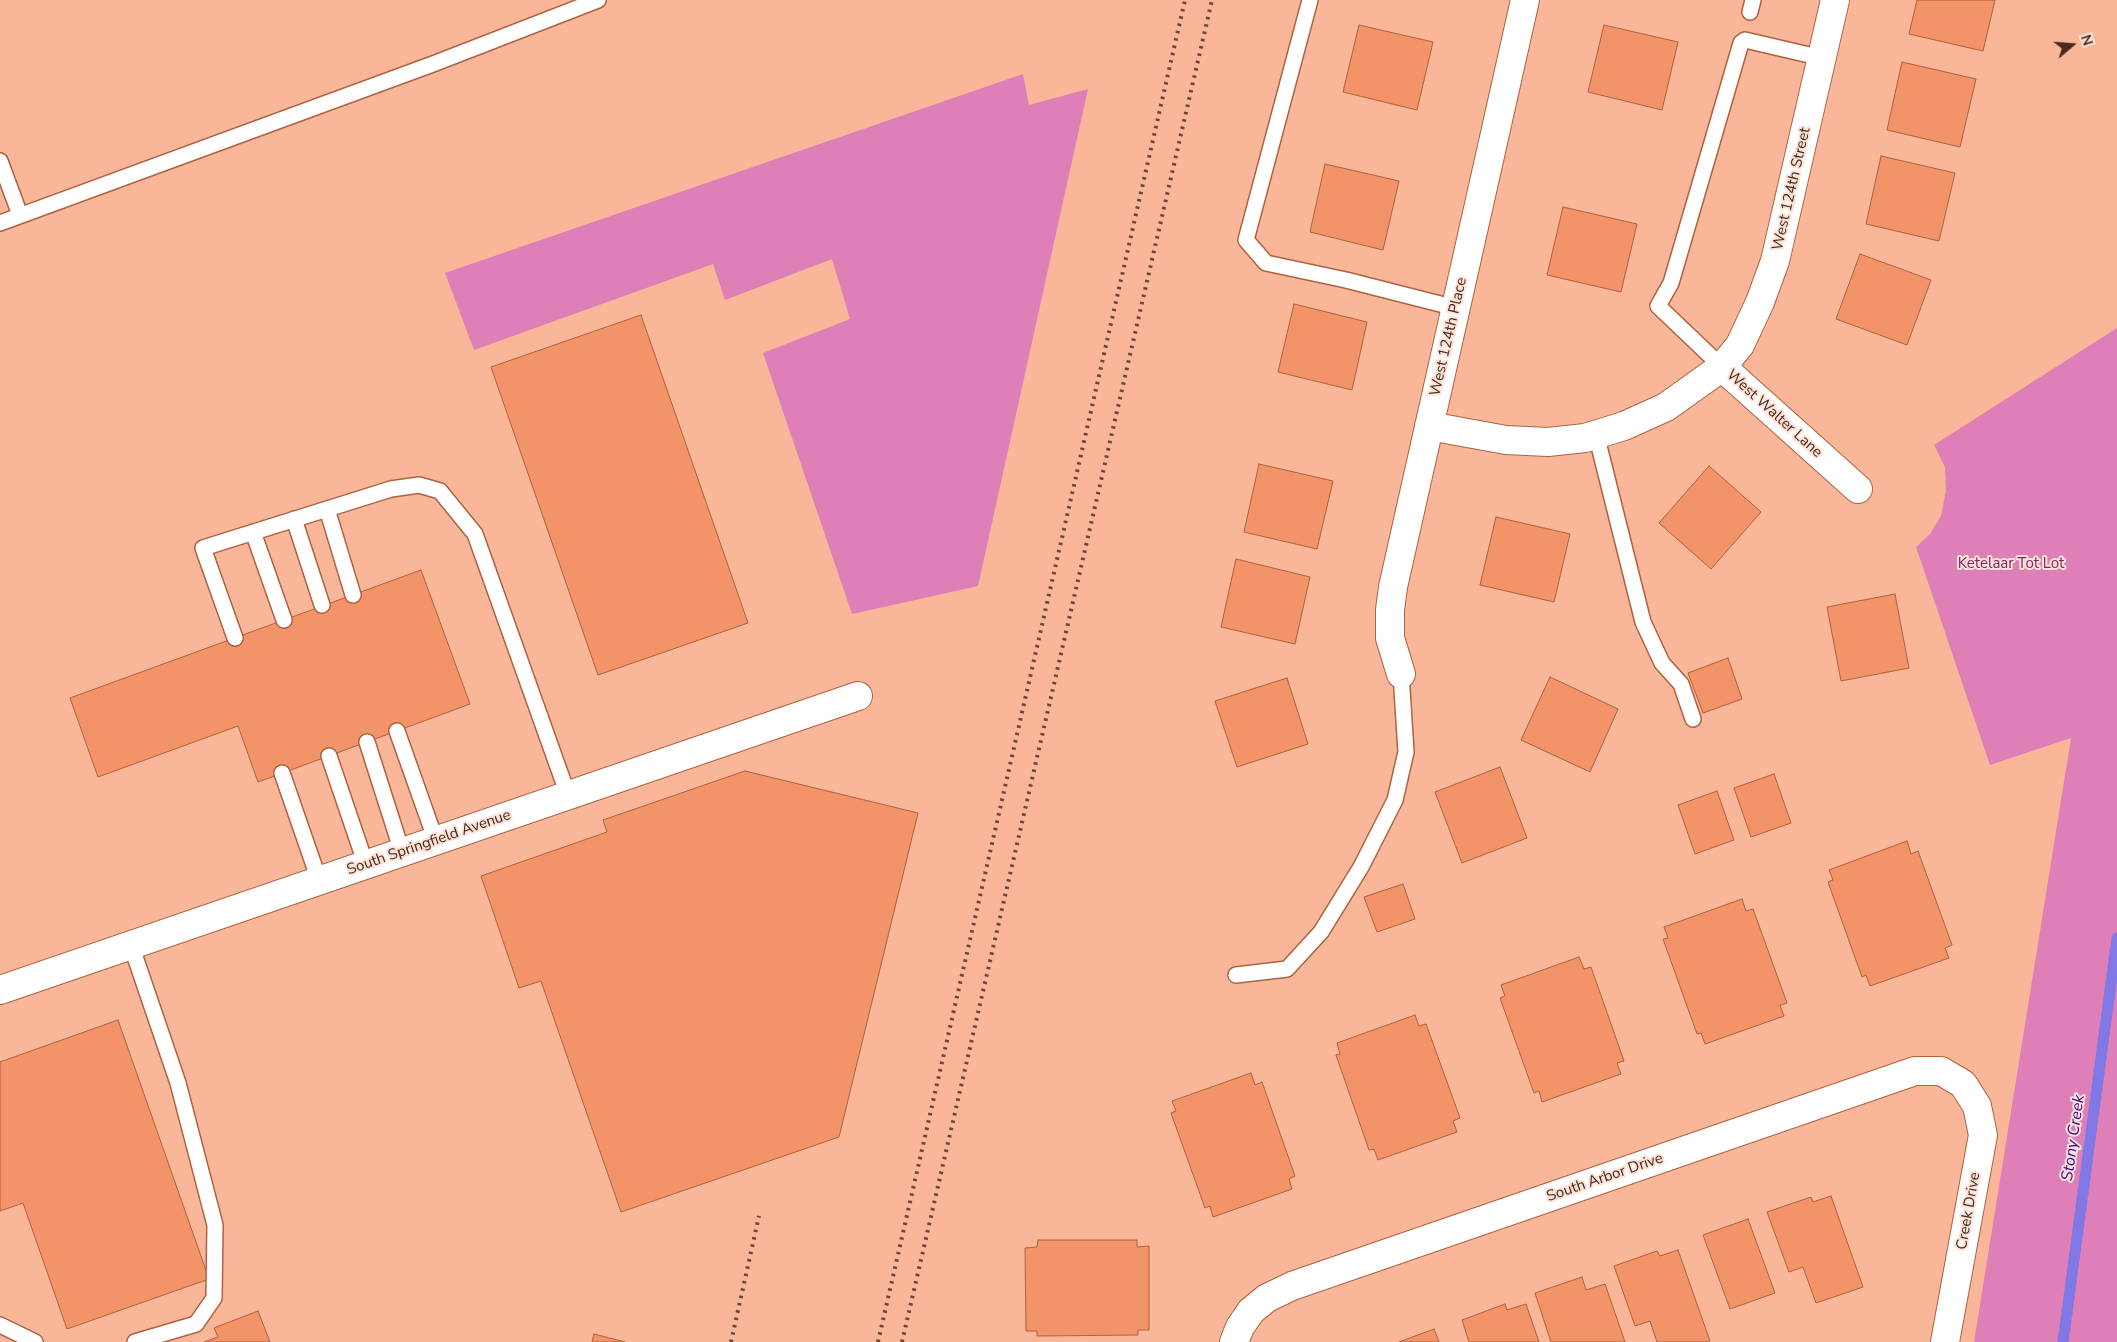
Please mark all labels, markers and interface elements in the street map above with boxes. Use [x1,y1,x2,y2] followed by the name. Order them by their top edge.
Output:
[2047,20,2097,70] north arrow
[2076,32,2097,48] text: N
[1769,126,1815,252] street label: West 124th Street
[1427,276,1471,398] street label: West 124th Place
[1722,366,1826,462] street label: West Walter Lane
[1958,555,2064,573] park label: Ketelaar Tot Lot
[345,806,513,880] street label: South Springfield Avenue
[2058,1094,2090,1182] water label: Stony Creek
[1544,1150,1666,1206] street label: South Arbor Drive
[1953,1171,1985,1251] street label: Creek Drive

